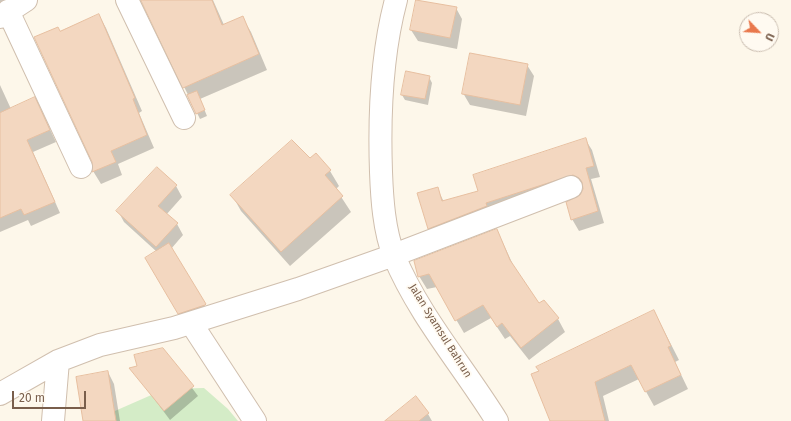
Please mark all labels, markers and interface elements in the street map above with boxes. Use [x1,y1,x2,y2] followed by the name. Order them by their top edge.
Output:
[739,12,779,52] north arrow
[762,31,777,43] text: U
[406,282,474,380] street label: Jalan Syamsul Bahrun
[14,383,88,409] scale bar
[19,391,45,405] text: 20 m

